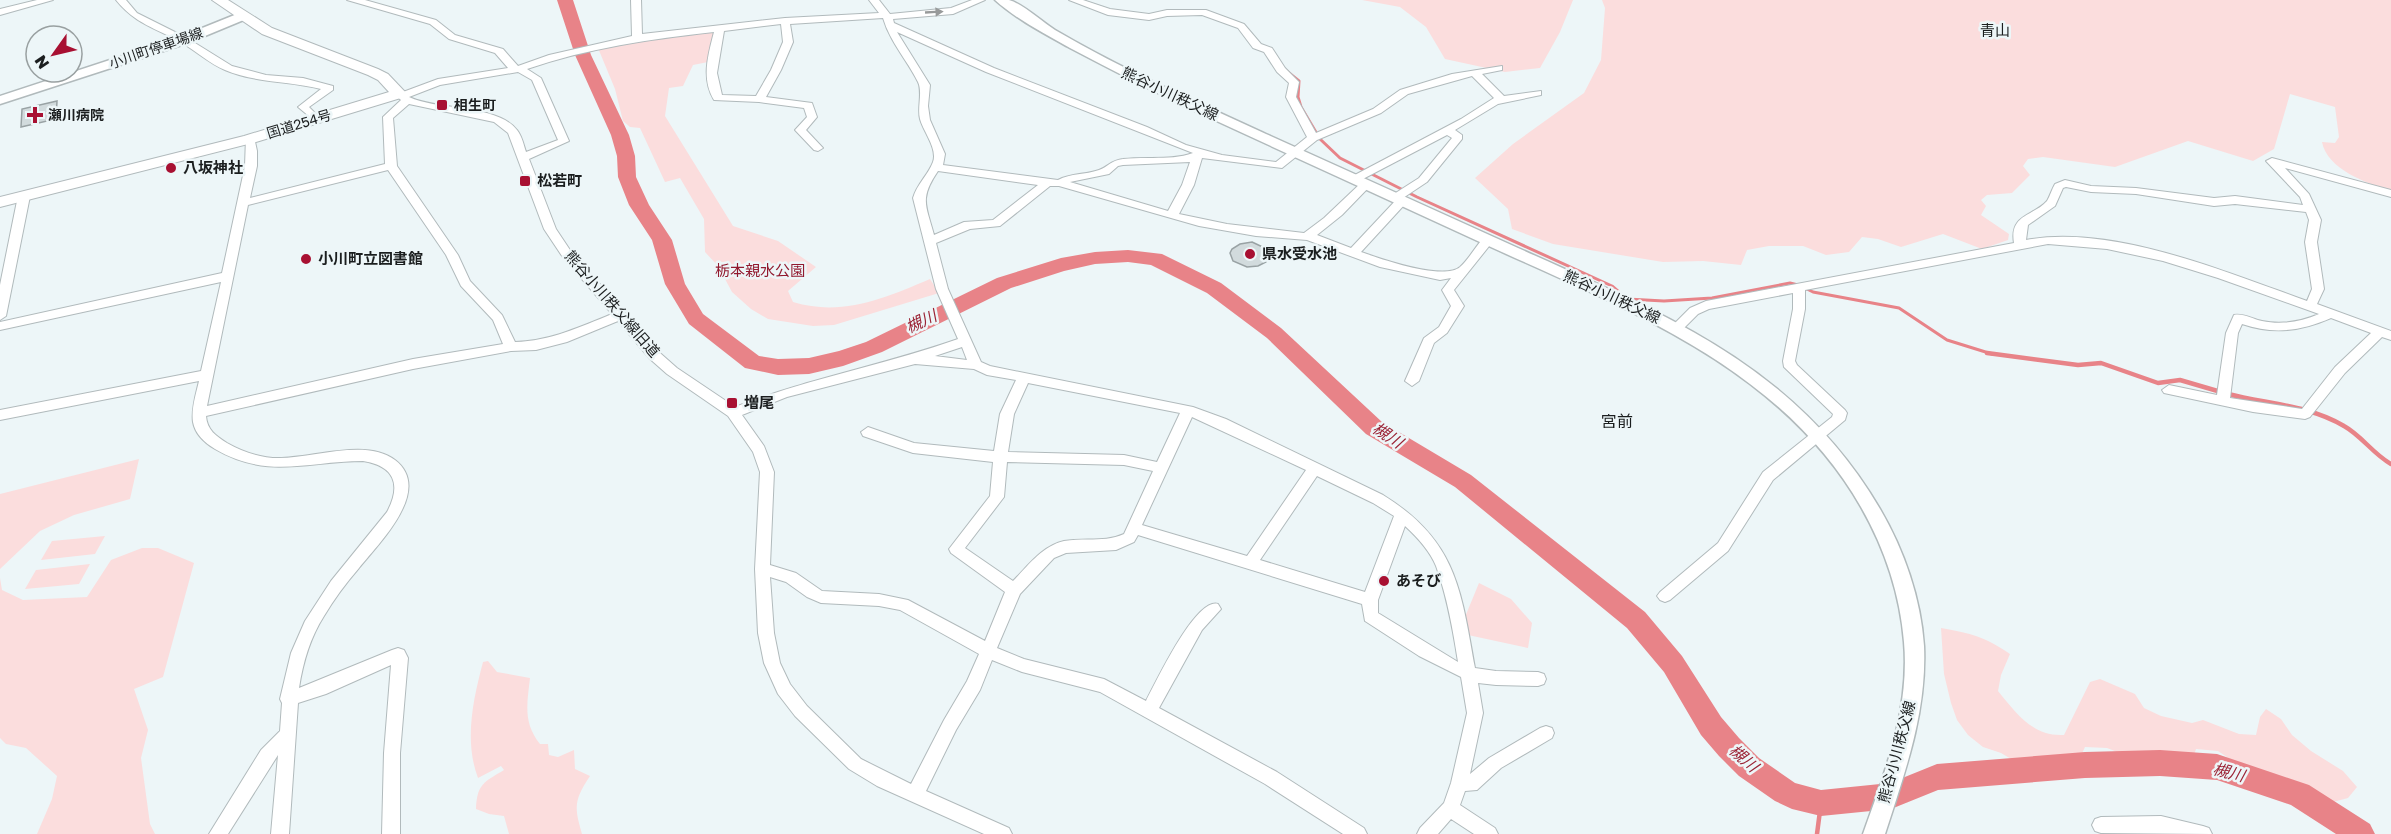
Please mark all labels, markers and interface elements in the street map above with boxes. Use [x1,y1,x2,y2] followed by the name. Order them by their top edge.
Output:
[925,8,944,17] one-way arrow
[1980,21,2010,39] district label: 青山
[24,24,84,84] north arrow
[107,24,205,72] street label: 小川町停車場線
[30,52,53,73] text: N
[1119,63,1222,123] street label: 熊谷小川秩父線
[454,96,496,113] place label: 相生町
[435,98,449,112] marker: 相生町
[26,106,44,124] marker: 瀬川病院
[48,106,104,123] place label: 瀬川病院
[264,106,333,141] street label: 国道254号
[183,158,243,176] place label: 八坂神社
[164,161,178,175] marker: 八坂神社
[537,171,582,189] place label: 松若町
[518,174,532,188] marker: 松若町
[1262,244,1337,262] place label: 県水受水池
[562,246,664,360] street label: 熊谷小川秩父線旧道
[1243,247,1257,261] marker: 県水受水池
[318,249,423,267] place label: 小川町立図書館
[299,252,313,266] marker: 小川町立図書館
[715,261,805,279] park label: 栃本親水公園
[1561,266,1664,326] street label: 熊谷小川秩父線
[902,304,942,337] water label: 槻川
[744,393,774,411] place label: 増尾
[725,396,739,410] marker: 増尾
[1601,411,1633,431] district label: 宮前
[1369,418,1409,453] water label: 槻川
[1396,571,1441,589] place label: あそび
[1377,574,1391,588] marker: あそび
[1874,699,1918,805] street label: 熊谷小川秩父線
[1725,740,1764,777] water label: 槻川
[2211,758,2249,786] water label: 槻川

